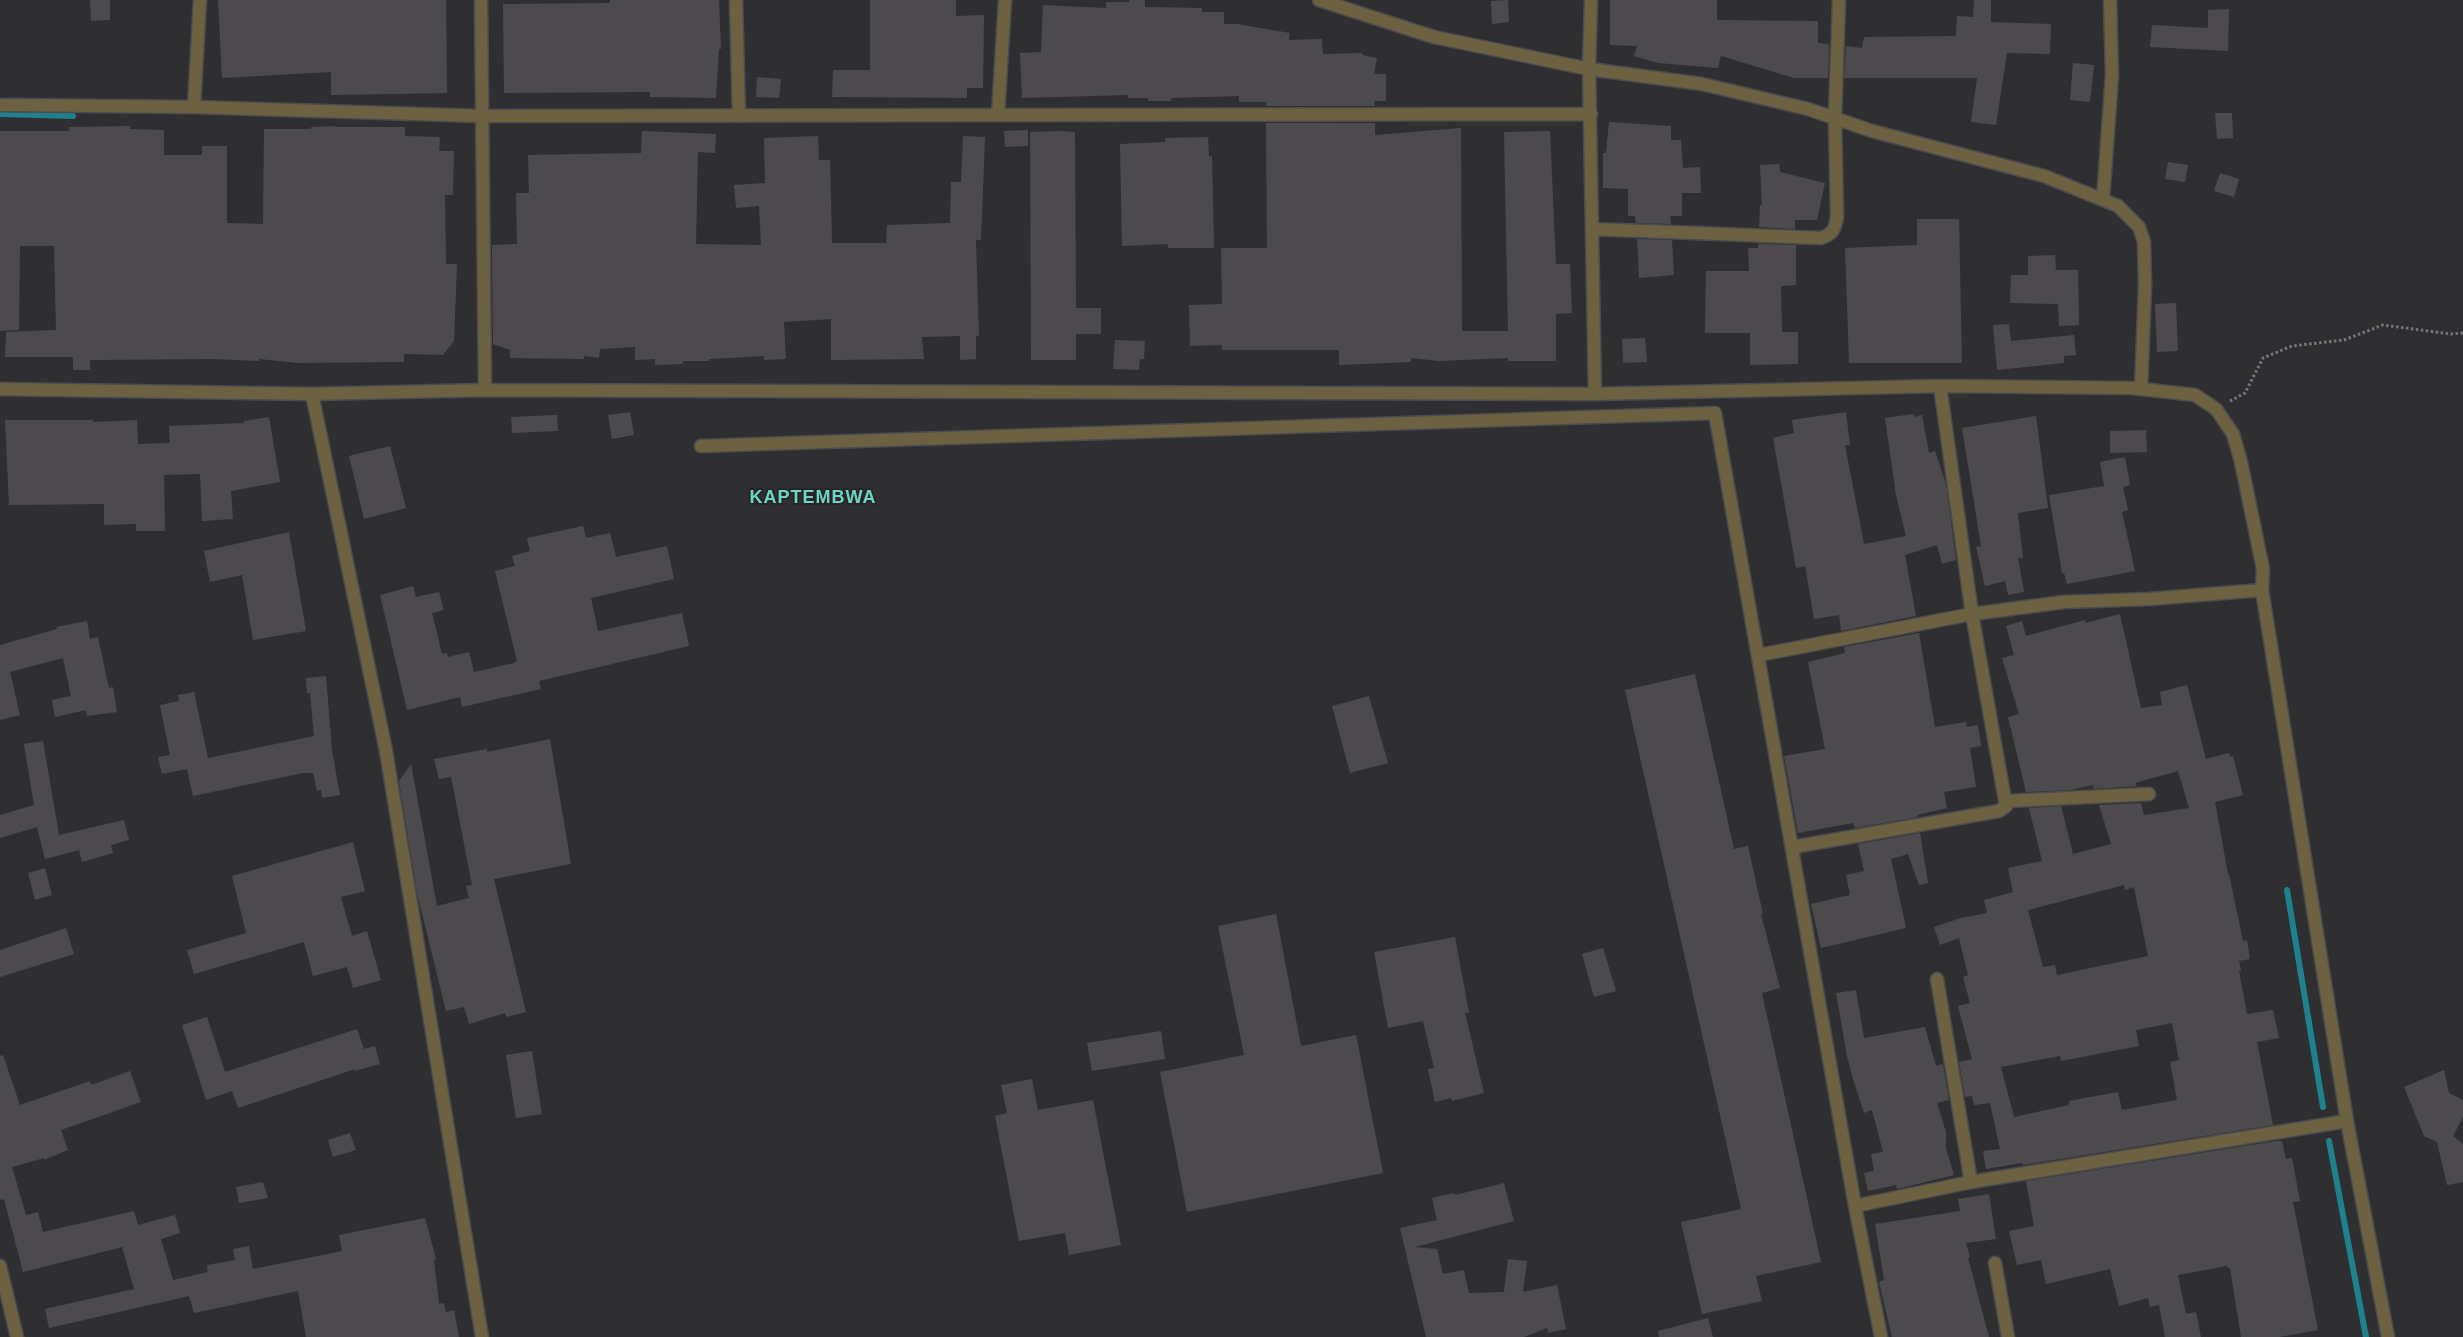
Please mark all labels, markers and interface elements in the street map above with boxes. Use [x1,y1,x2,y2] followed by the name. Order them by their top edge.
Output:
[748,487,878,509] district label: KAPTEMBWA

